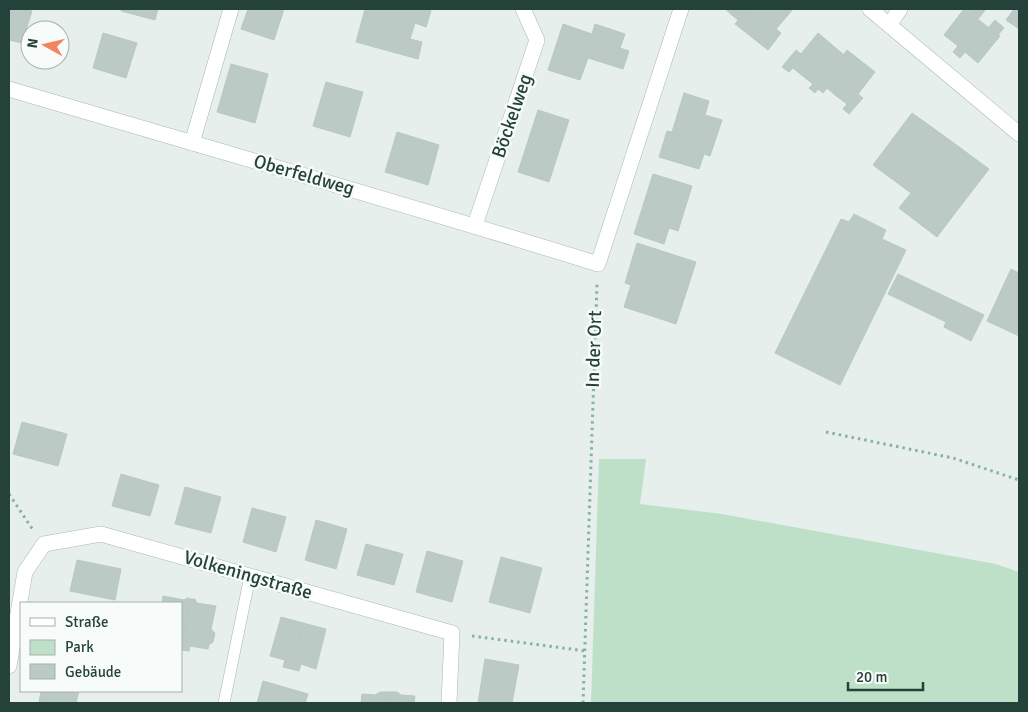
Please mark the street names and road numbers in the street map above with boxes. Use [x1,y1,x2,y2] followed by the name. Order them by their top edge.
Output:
[486,71,538,161] street label: Böckelweg
[251,149,357,201] street label: Oberfeldweg
[581,310,607,388] street label: In der Ort
[181,545,315,605] street label: Volkeningstraße

